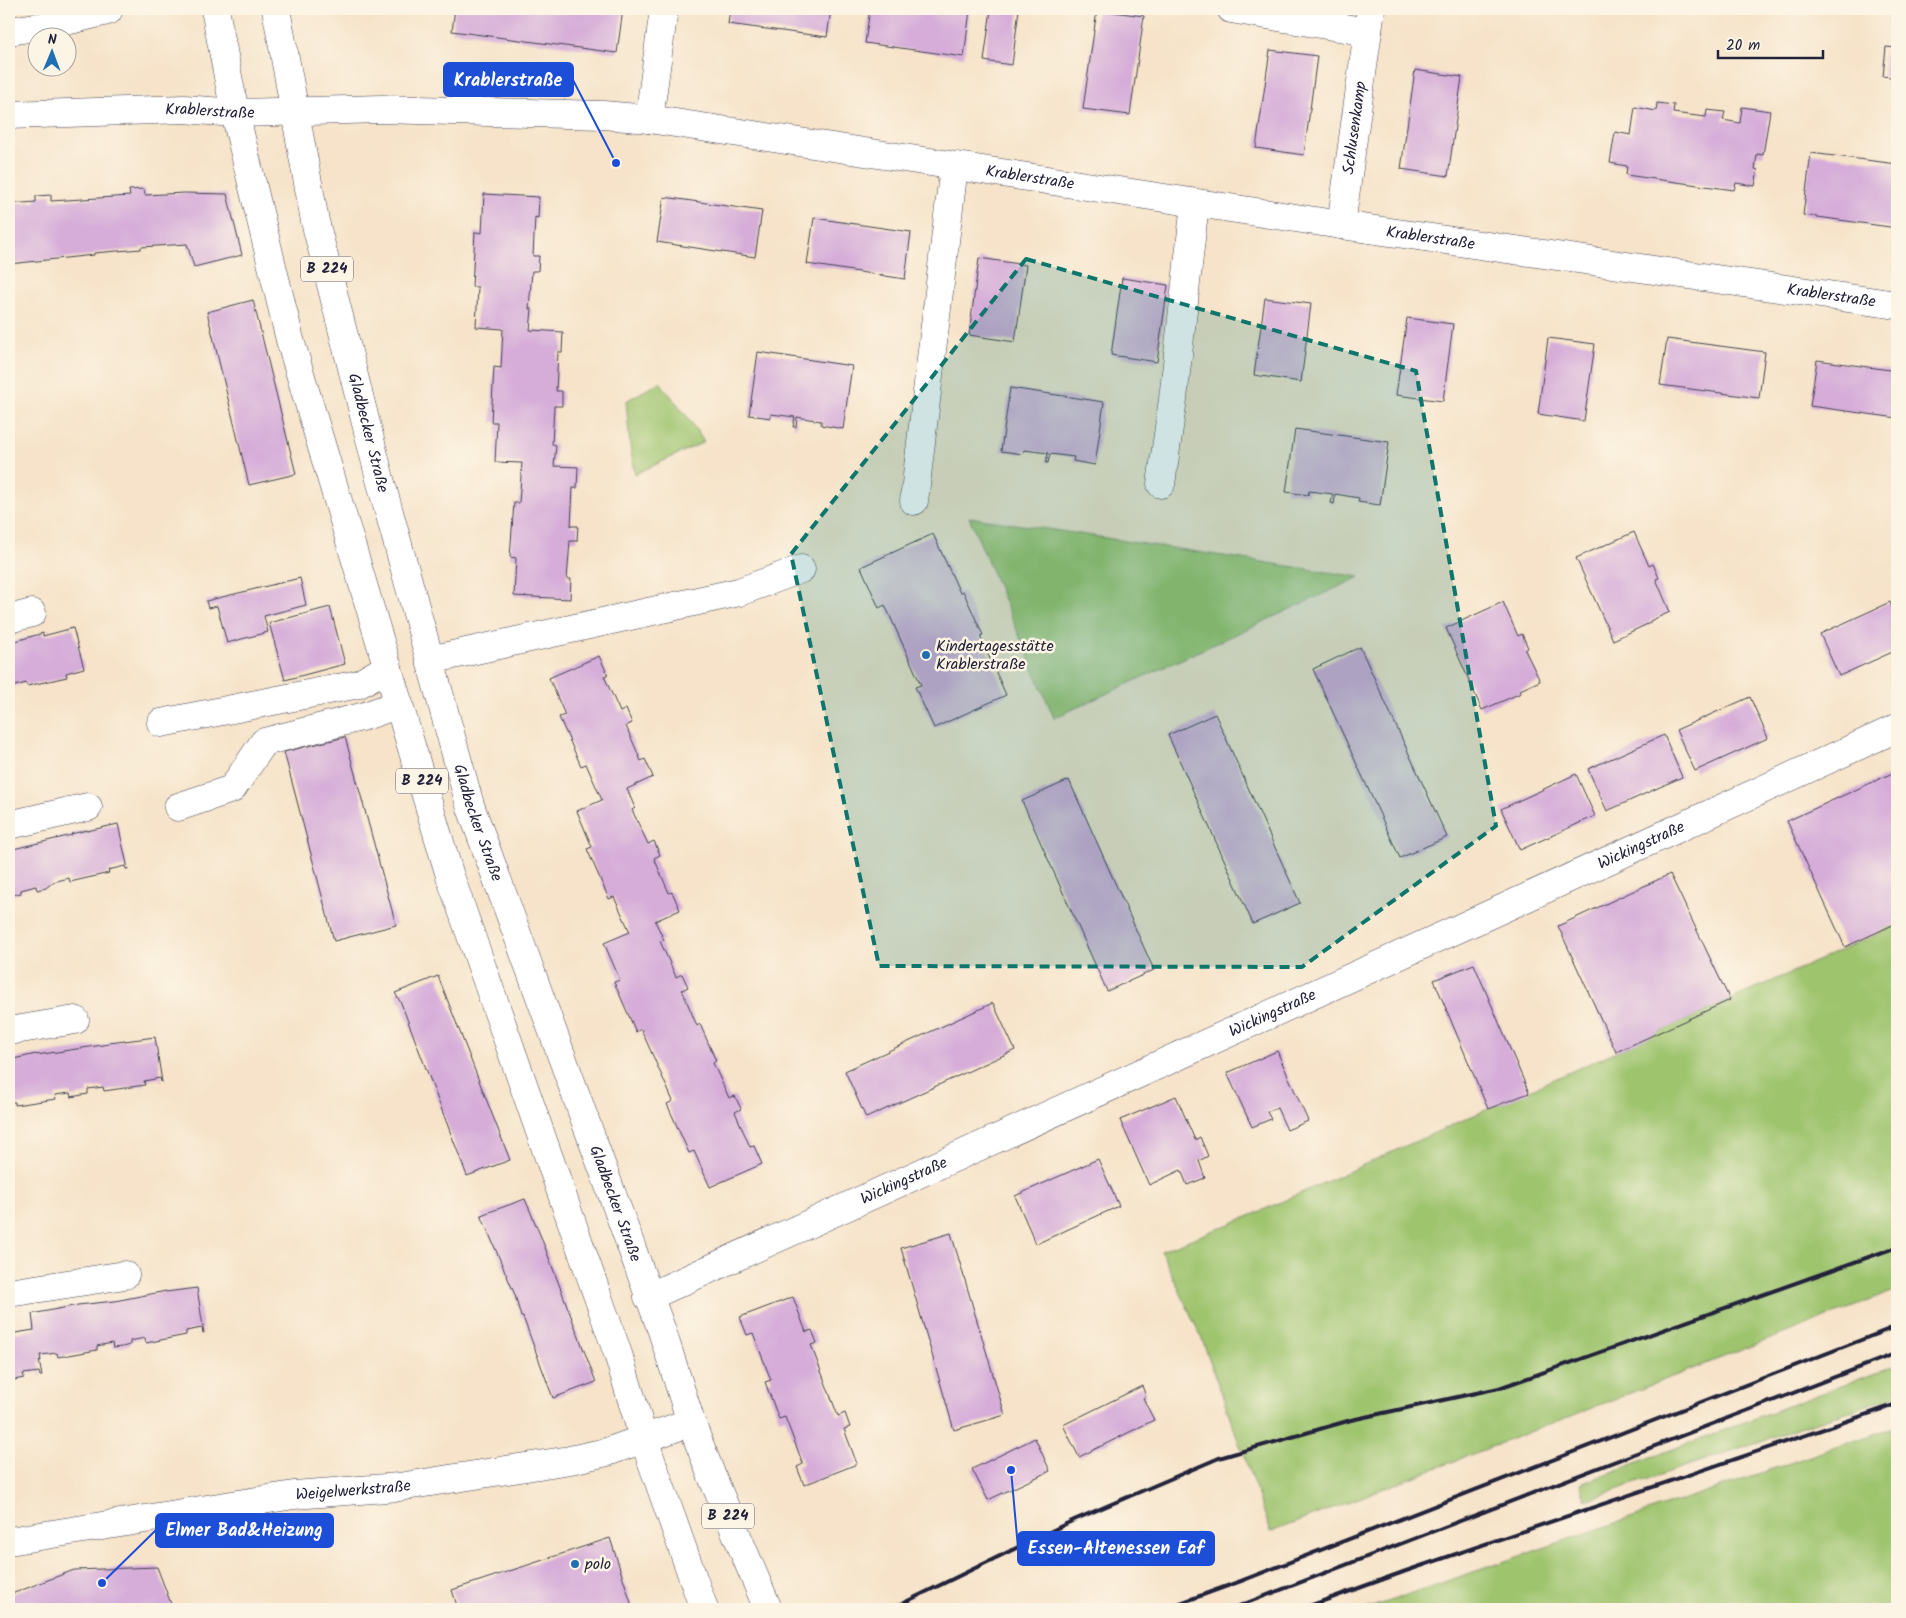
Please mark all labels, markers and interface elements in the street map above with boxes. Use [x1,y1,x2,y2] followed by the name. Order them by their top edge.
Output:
[28,28,78,78] north arrow
[1718,28,1824,60] scale bar
[48,29,57,51] text: N
[1726,34,1760,58] text: 20 m
[444,63,573,96] callout: Krablerstraße
[454,67,563,96] text: Krablerstraße
[1336,79,1373,176] street label: Schlusenkamp
[165,96,255,126] street label: Krablerstraße
[984,158,1076,196] street label: Krablerstraße
[1384,219,1477,257] street label: Krablerstraße
[301,256,353,282] road number: B 224
[1785,277,1877,314] street label: Krablerstraße
[341,370,396,495] street label: Gladbecker Straße
[936,634,1054,677] place label: Kindertagesstätte Krablerstraße
[920,649,932,661] marker: Kindertagesstätte Krablerstraße
[447,761,509,885] street label: Gladbecker Straße
[396,768,448,794] road number: B 224
[1593,814,1689,876] street label: Wickingstraße
[1225,982,1320,1044] street label: Wickingstraße
[583,1142,648,1265] street label: Gladbecker Straße
[856,1150,951,1211] street label: Wickingstraße
[295,1473,413,1507] street label: Weigelwerkstraße
[702,1504,754,1528] road number: B 224
[156,1514,333,1547] callout: Elmer Bad&Heizung
[165,1517,323,1546] text: Elmer Bad&Heizung
[1018,1532,1214,1565] callout: Essen-Altenessen Eaf
[1028,1535,1206,1564] text: Essen-Altenessen Eaf
[584,1552,611,1577] place label: polo
[569,1558,581,1570] marker: polo

